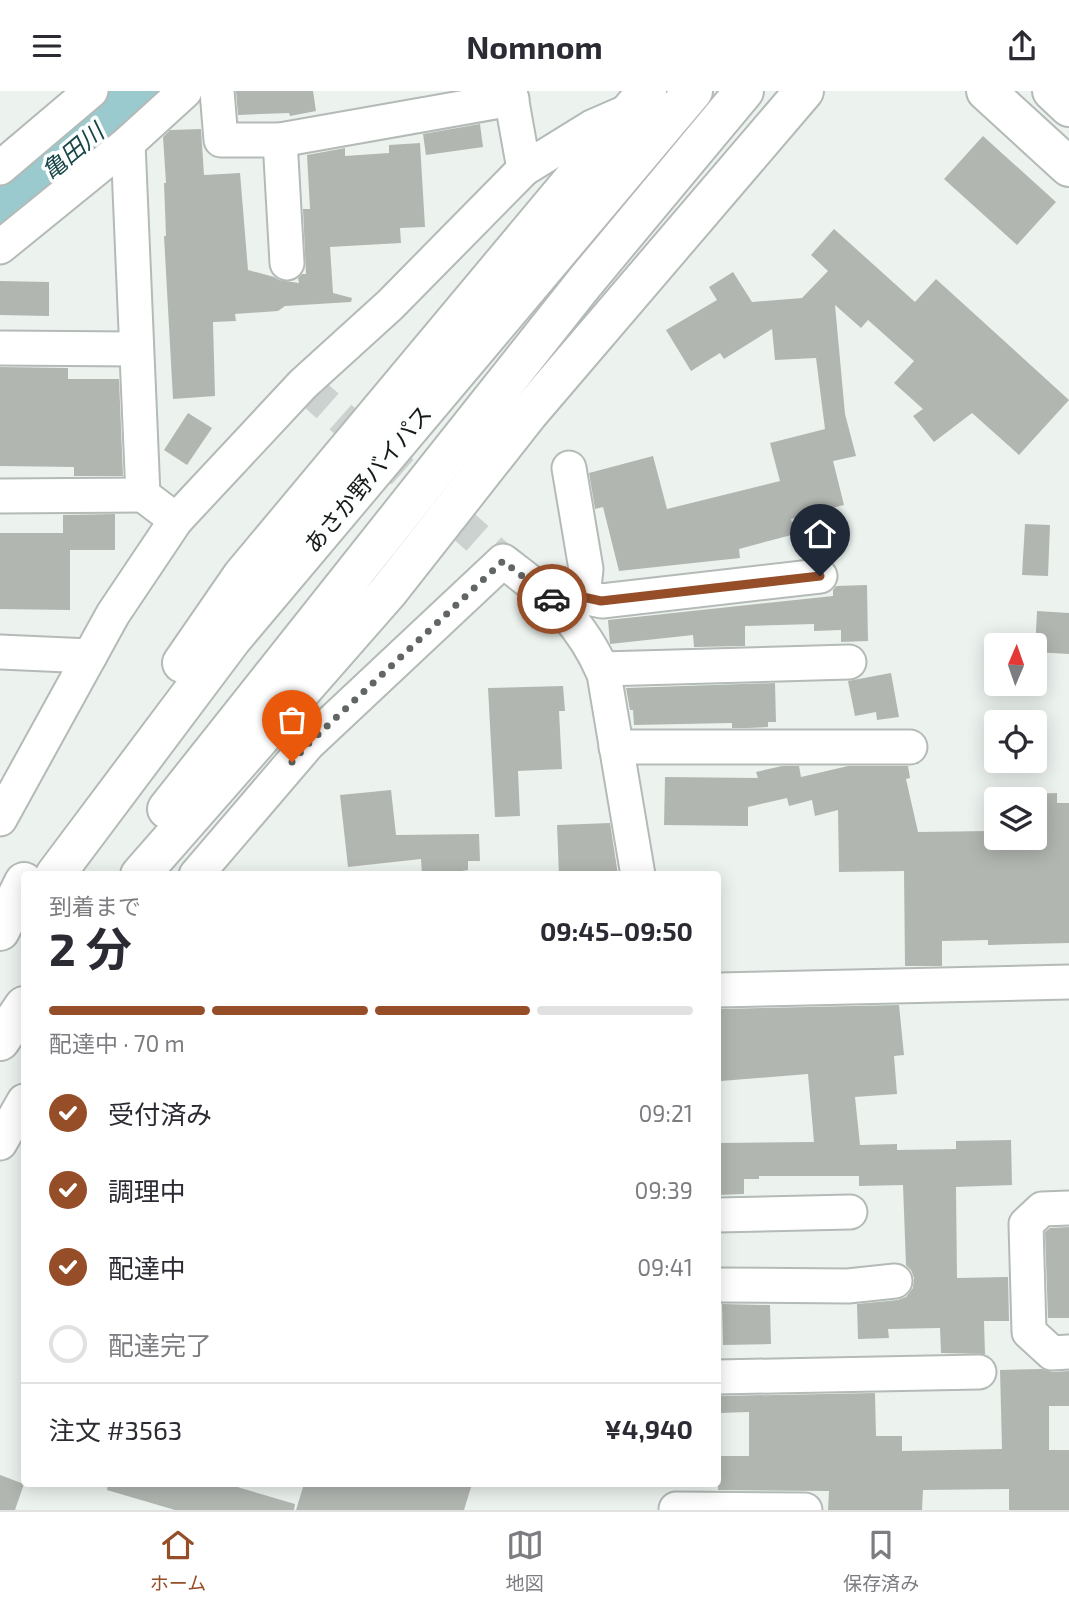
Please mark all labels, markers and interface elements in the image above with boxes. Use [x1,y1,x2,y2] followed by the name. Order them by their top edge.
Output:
[28,27,66,65] icon: menu
[466,27,603,65] text: Nomnom
[1003,27,1041,65] icon: share
[35,115,111,185] water label: 亀田川
[298,399,437,558] street label: あさか野バイパス
[790,504,850,576] pin
[801,515,839,553] icon: home
[517,564,587,634] courier
[533,580,571,618] icon: car
[984,633,1046,697] north arrow
[984,633,1047,850] map controls
[262,690,322,762] pin
[273,701,311,739] icon: bag
[984,710,1047,773] button: locate
[984,787,1047,850] button: layers
[49,892,141,920] text: 到着まで
[540,915,693,946] text: 09:45–09:50
[49,920,132,975] text: 2 分
[49,1029,185,1057] text: 配達中 · 70 m
[49,1094,87,1132] icon: check
[108,1098,212,1129] text: 受付済み
[638,1099,693,1127] text: 09:21
[49,1171,87,1209] icon: check
[108,1175,186,1206] text: 調理中
[635,1176,693,1204] text: 09:39
[49,1248,87,1286] icon: check
[108,1252,186,1283] text: 配達中
[637,1253,693,1281] text: 09:41
[108,1329,212,1360] text: 配達完了
[605,1413,693,1444] text: ¥4,940
[49,1414,182,1445] text: 注文 #3563
[150,1526,206,1595] tab: ホーム
[506,1526,544,1595] tab: 地図
[843,1526,919,1595] tab: 保存済み

